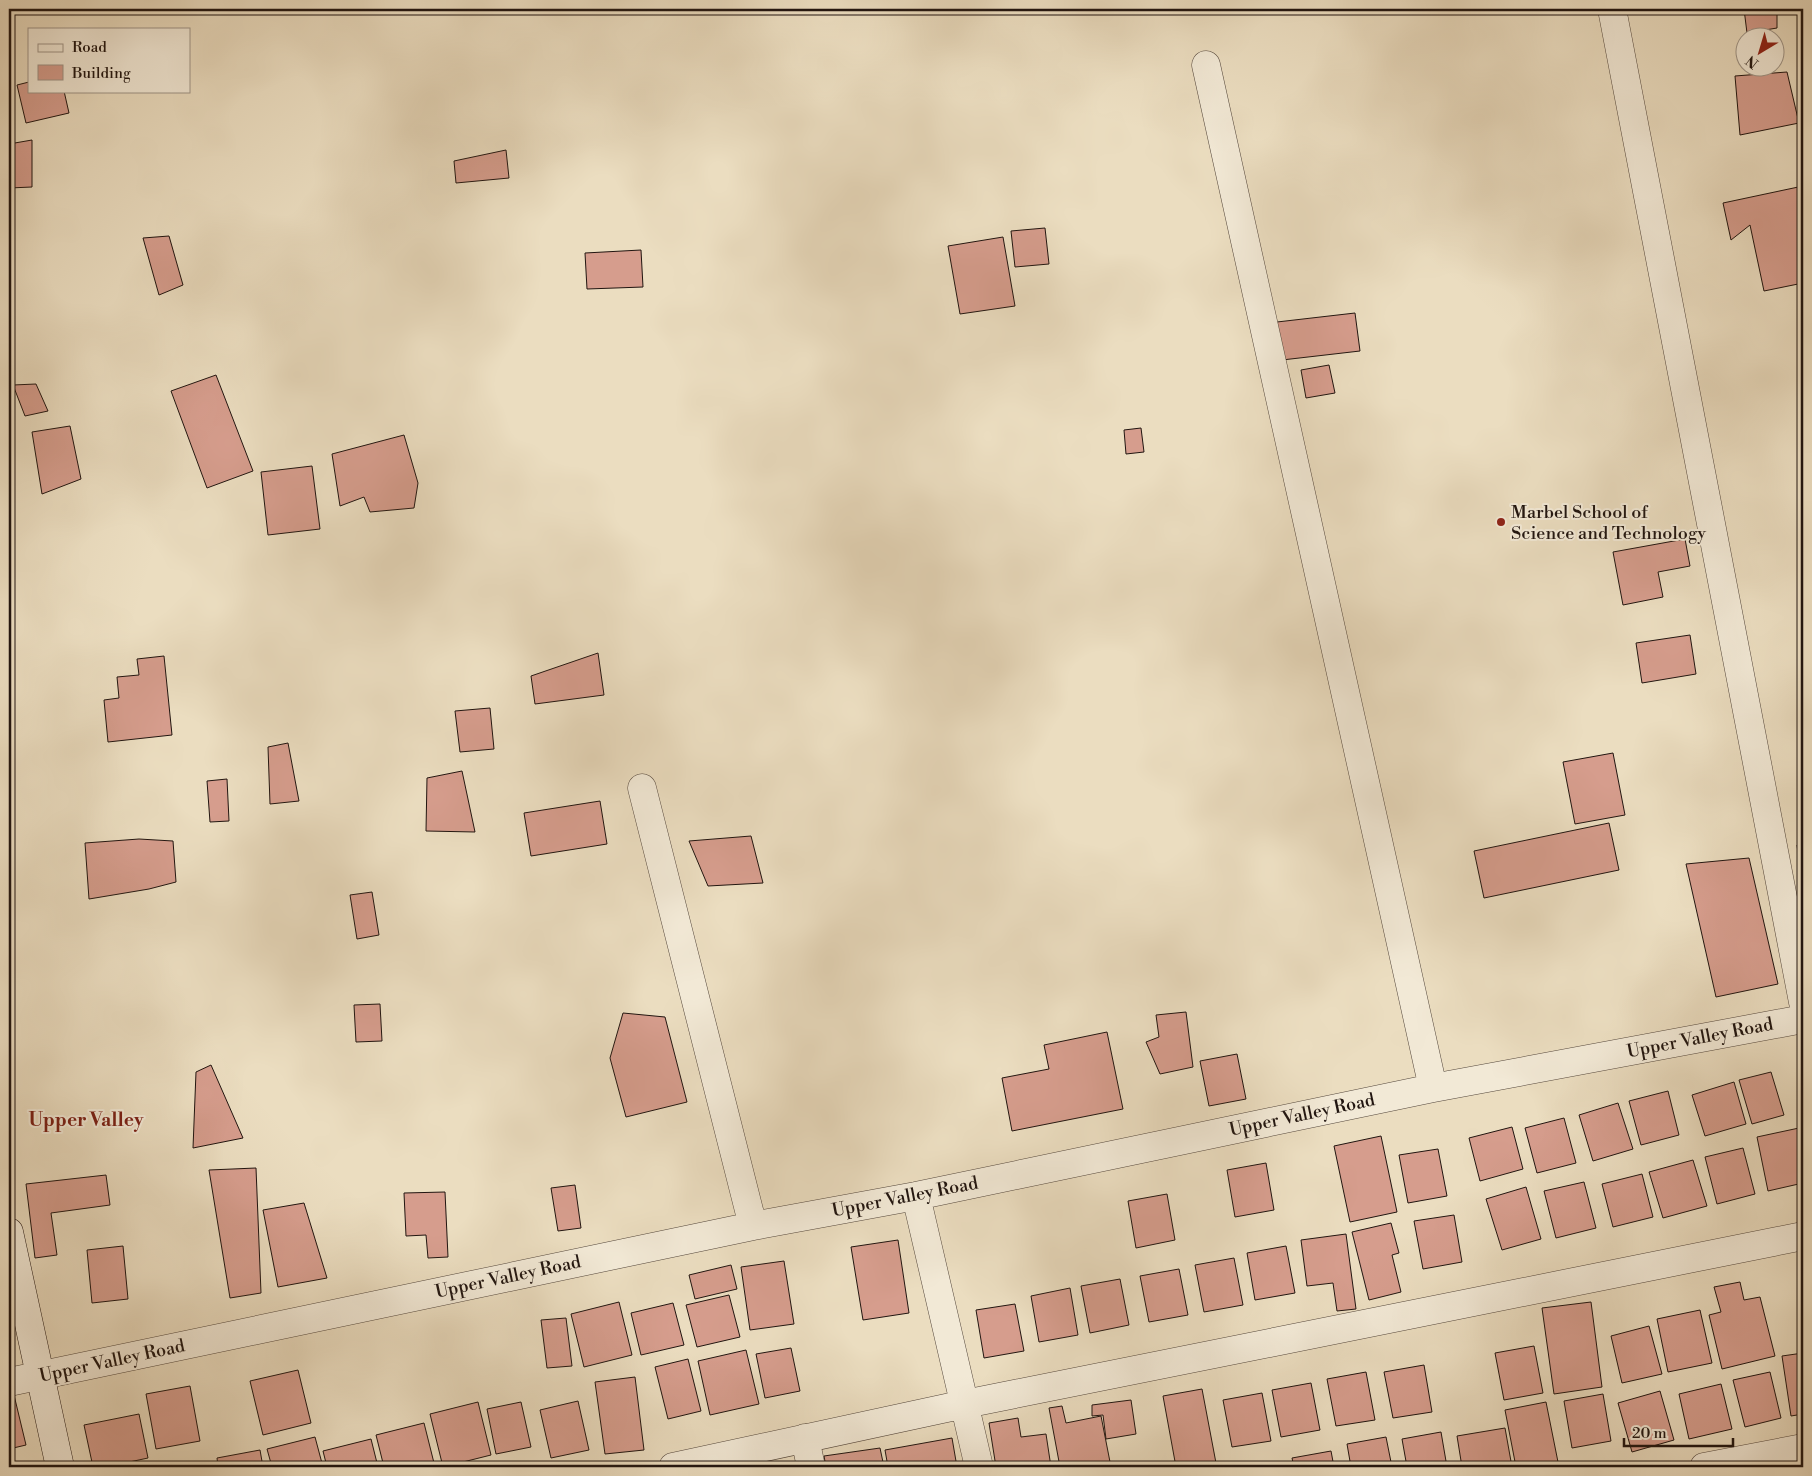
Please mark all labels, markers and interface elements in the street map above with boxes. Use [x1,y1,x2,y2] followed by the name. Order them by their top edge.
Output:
[28,28,190,92] legend
[1734,28,1784,78] north arrow
[72,38,107,57] text: Road
[1743,51,1763,72] text: N
[71,64,131,83] text: Building
[1511,501,1706,545] place label: Marbel School of Science and Technology
[1495,516,1507,528] marker: Marbel School of Science and Technology
[1625,1012,1776,1063] street label: Upper Valley Road
[1227,1088,1378,1142] street label: Upper Valley Road
[29,1108,144,1132] district label: Upper Valley
[830,1171,981,1222] street label: Upper Valley Road
[433,1250,584,1304] street label: Upper Valley Road
[37,1334,188,1388] street label: Upper Valley Road
[1624,1416,1733,1448] scale bar
[1632,1424,1667,1443] text: 20 m

